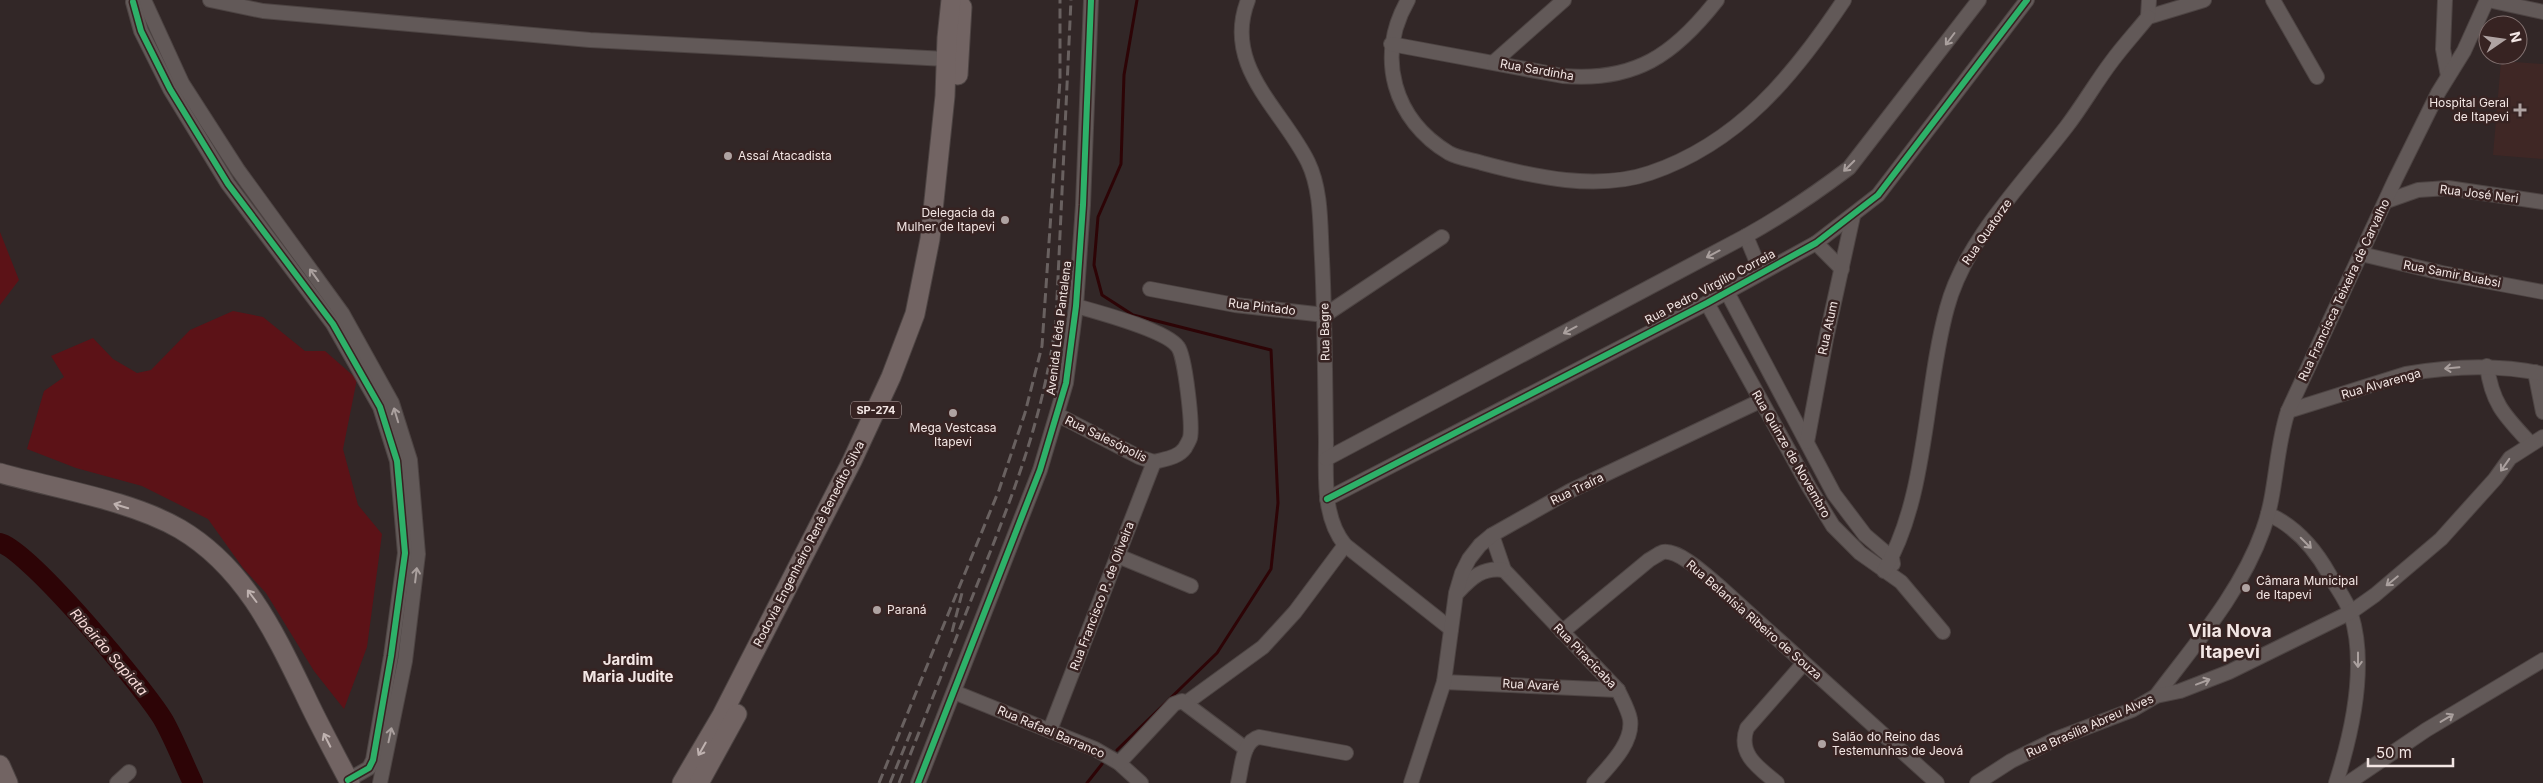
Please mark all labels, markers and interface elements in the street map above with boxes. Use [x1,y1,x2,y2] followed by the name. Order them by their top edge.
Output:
[2478,15,2528,65] north arrow
[2507,30,2526,44] text: N
[1945,32,1955,46] one-way arrow
[1499,56,1575,83] street label: Rua Sardinha
[2429,95,2509,124] place label: Hospital Geral de Itapevi
[2513,103,2527,117] marker: Hospital Geral de Itapevi
[738,148,832,163] place label: Assaí Atacadista
[722,150,734,162] marker: Assaí Atacadista
[1843,160,1856,172] one-way arrow
[2439,181,2519,206] street label: Rua José Neri
[1958,196,2015,268] street label: Rua Quatorze
[2295,196,2392,383] street label: Rua Francisca Teixeira de Carvalho
[897,205,995,234] place label: Delegacia da Mulher de Itapevi
[999,214,1011,226] marker: Delegacia da Mulher de Itapevi
[1642,246,1778,327] street label: Rua Pedro Virgílio Correia
[1706,250,1721,259] one-way arrow
[2402,257,2502,290] street label: Rua Samir Buabsi
[1043,260,1074,396] street label: Avenida Lêda Pantalena
[309,269,320,282] one-way arrow
[1227,295,1297,318] street label: Rua Pintado
[1815,300,1841,356] street label: Rua Atum
[1316,303,1333,361] street label: Rua Bagre
[1562,325,1577,335] one-way arrow
[2444,363,2460,373] one-way arrow
[2339,365,2422,402] street label: Rua Alvarenga
[1749,387,1834,520] street label: Rua Quinze de Novembro
[851,402,901,418] road number: SP-274
[947,407,959,419] marker: Mega Vestcasa Itapevi
[391,408,400,423] one-way arrow
[1063,412,1150,465] street label: Rua Salesópolis
[910,420,996,449] place label: Mega Vestcasa Itapevi
[750,438,867,649] street label: Rodovia Engenheiro Renê Benedito Silva
[2500,458,2510,472] one-way arrow
[1548,469,1606,508] street label: Rua Traíra
[113,501,129,511] one-way arrow
[1066,519,1137,672] street label: Rua Francisco P. de Oliveira
[2300,537,2313,549] one-way arrow
[1684,557,1825,683] street label: Rua Belanísia Ribeiro de Souza
[411,567,421,583] one-way arrow
[2256,573,2358,602] place label: Câmara Municipal de Itapevi
[2385,576,2398,587] one-way arrow
[2240,582,2252,594] marker: Câmara Municipal de Itapevi
[246,590,257,603] one-way arrow
[887,602,927,617] place label: Paraná
[871,604,883,616] marker: Paraná
[67,605,152,699] water label: Ribeirão Sapiata
[1551,620,1620,691] street label: Rua Piracicaba
[2188,620,2272,662] district label: Vila Nova Itapevi
[582,650,674,686] district label: Jardim Maria Judite
[2353,652,2363,668] one-way arrow
[1502,676,1560,693] street label: Rua Avaré
[2194,677,2210,686] one-way arrow
[2024,691,2156,760] street label: Rua Brasília Abreu Alves
[995,702,1107,761] street label: Rua Rafael Barranco
[2440,712,2454,722] one-way arrow
[385,728,395,744] one-way arrow
[1832,729,1963,758] place label: Salão do Reino das Testemunhas de Jeová
[322,732,332,747] one-way arrow
[2368,736,2453,768] scale bar
[1816,738,1828,750] marker: Salão do Reino das Testemunhas de Jeová
[697,741,707,756] one-way arrow
[2376,743,2412,762] text: 50 m

